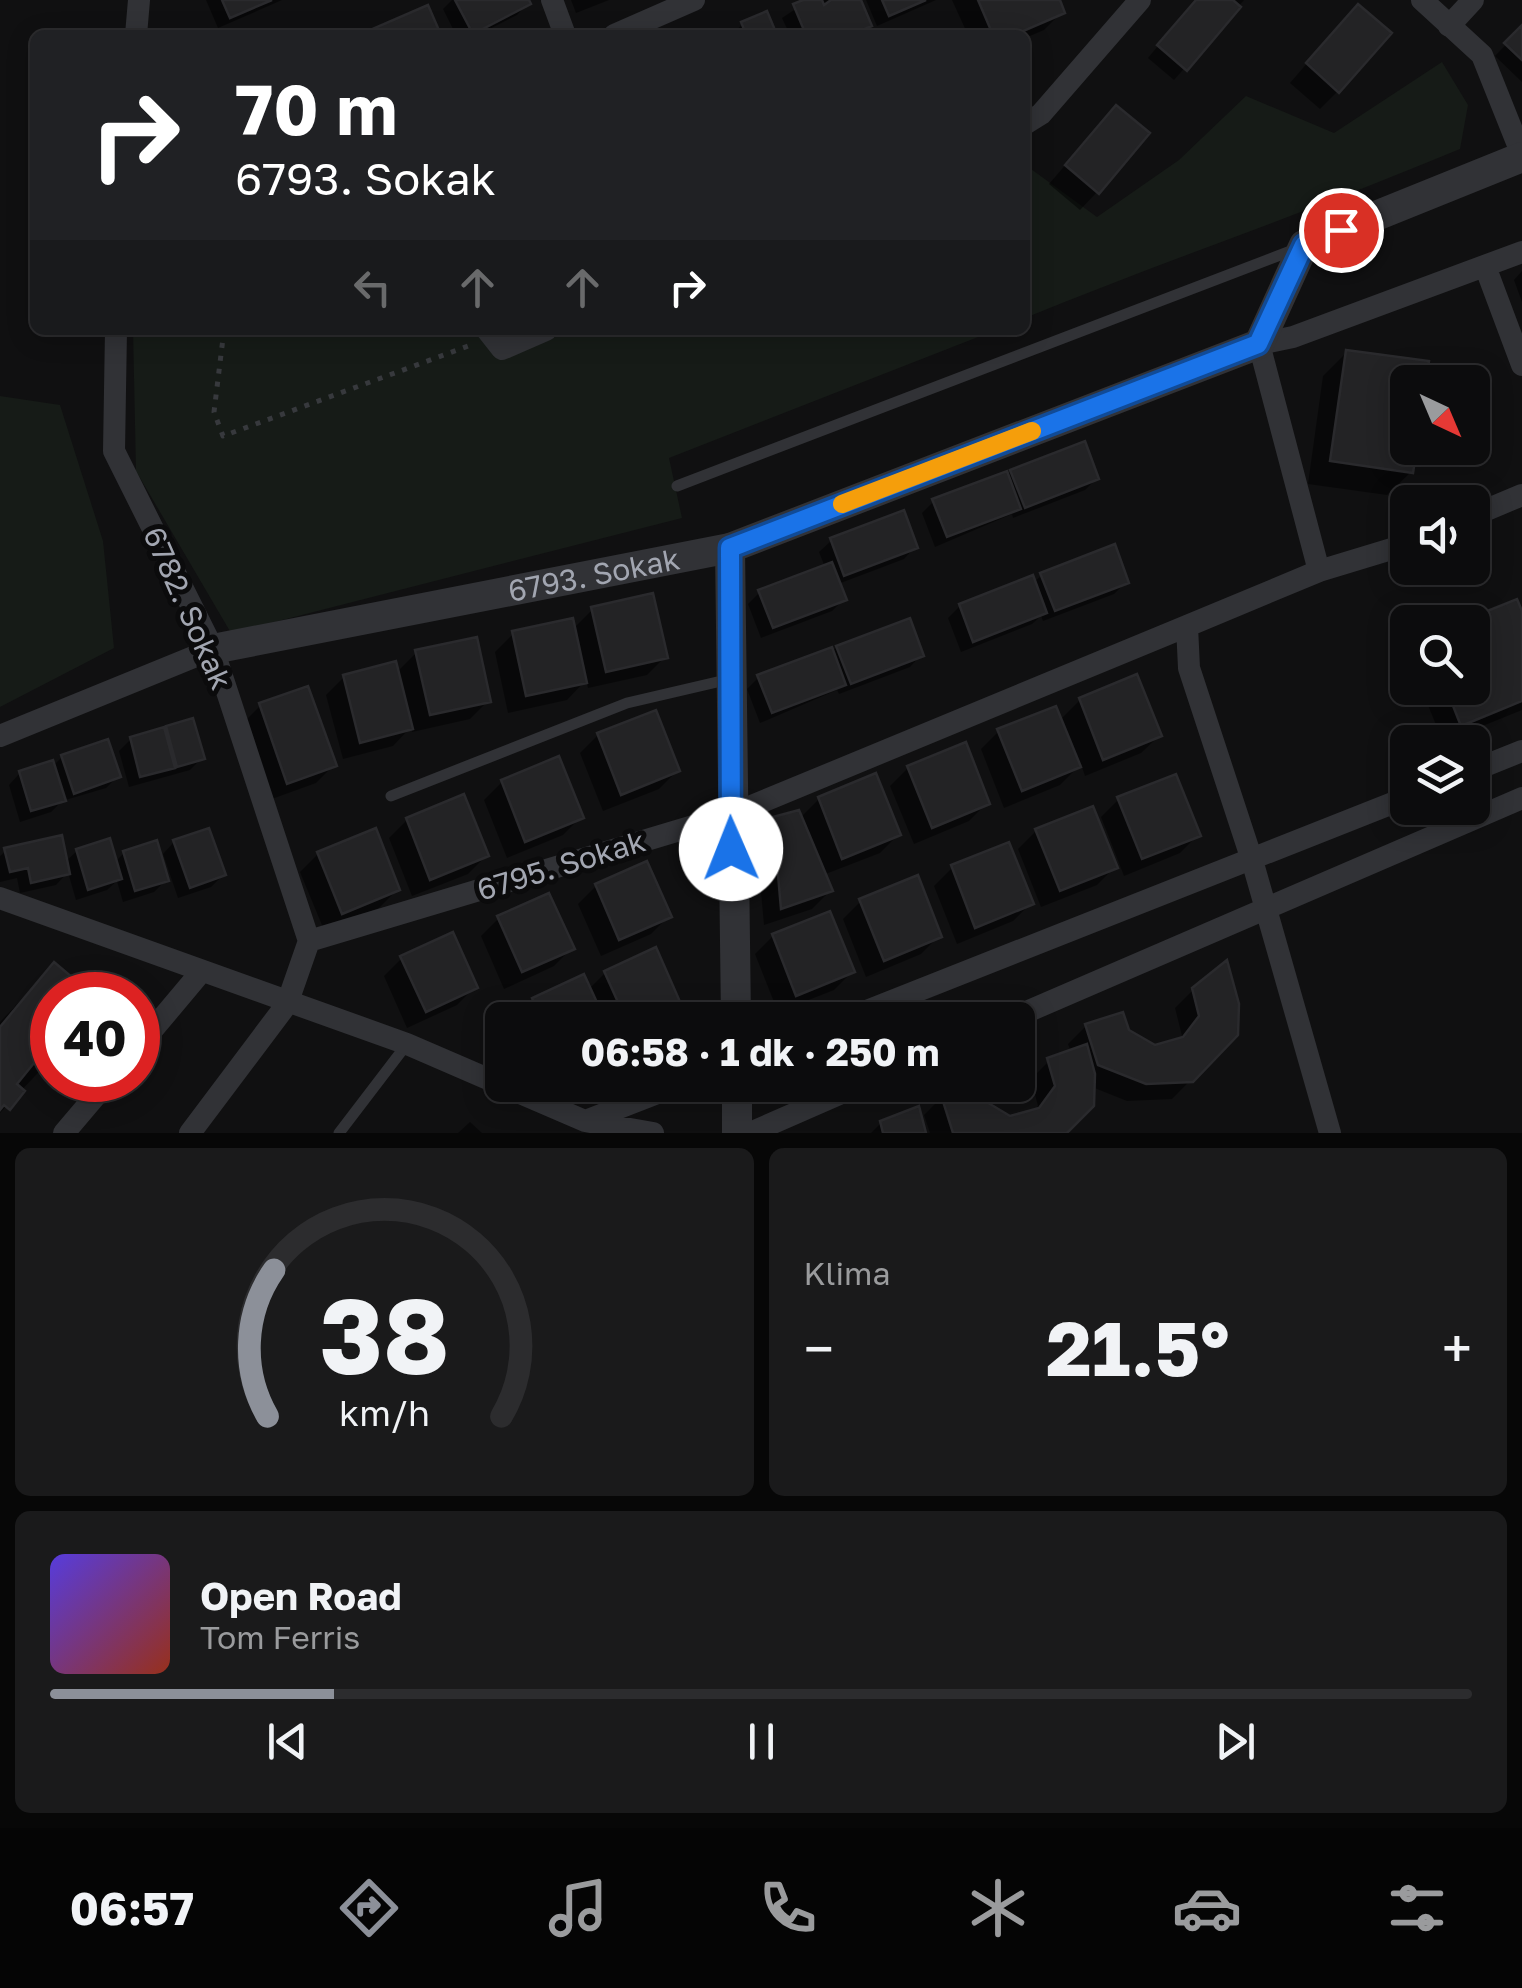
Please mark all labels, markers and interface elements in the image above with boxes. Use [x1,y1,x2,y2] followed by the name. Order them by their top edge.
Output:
[235,66,397,150] text: 70 m
[70,70,200,200] icon: right
[235,151,496,205] text: 6793. Sokak
[1299,188,1384,273] pin
[1314,203,1369,258] icon: arrive
[345,260,400,315] icon: left
[450,260,505,315] icon: ahead
[555,260,610,315] icon: ahead
[660,260,715,315] icon: right
[1390,365,1490,465] north arrow
[1390,365,1490,825] map controls
[1390,485,1490,585] button: sound
[136,521,240,695] street label: 6782. Sokak
[505,540,683,609] street label: 6793. Sokak
[1390,605,1490,705] button: search
[1390,725,1490,825] button: layers
[679,797,783,901] position arrow
[473,822,649,908] street label: 6795. Sokak
[30,972,160,1102] speed limit sign: 40
[580,1029,940,1074] text: 06:58 · 1 dk · 250 m
[804,1254,890,1292] text: Klima
[319,1272,449,1397] text: 38
[1046,1302,1229,1393] text: 21.5°
[804,1315,834,1381] text: −
[1442,1315,1472,1381] text: +
[339,1391,430,1434] text: km/h
[200,1573,402,1618] text: Open Road
[200,1618,360,1656] text: Tom Ferris
[260,1714,315,1769] icon: previous
[734,1714,789,1769] icon: pause
[1208,1714,1263,1769] icon: next
[334,1873,404,1943] icon: directions
[543,1873,613,1943] icon: music
[753,1873,823,1943] icon: phone
[963,1873,1033,1943] icon: climate
[1172,1873,1242,1943] icon: car
[1382,1873,1452,1943] icon: filters
[70,1881,194,1935] text: 06:57

